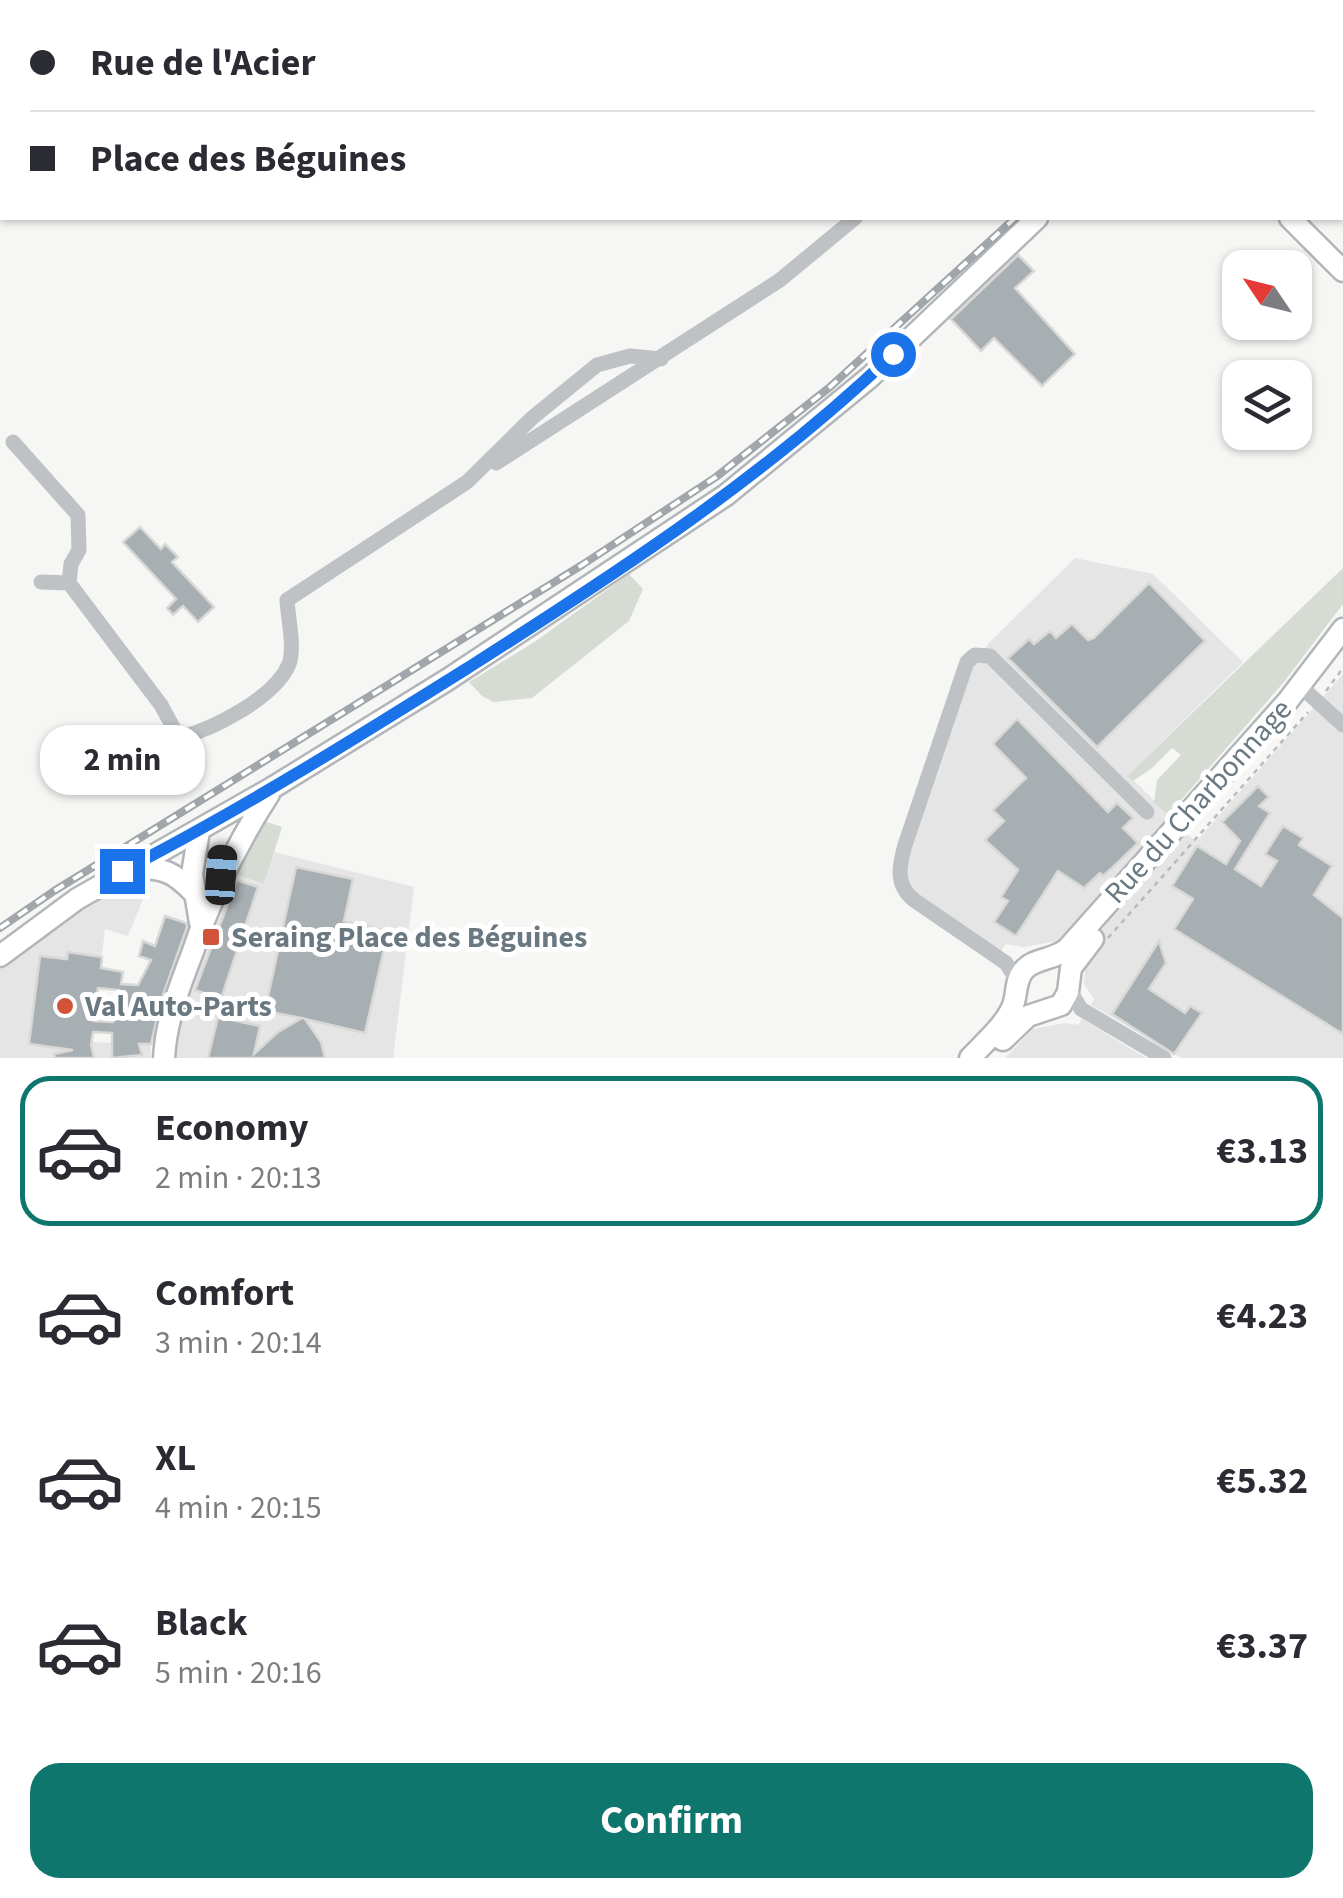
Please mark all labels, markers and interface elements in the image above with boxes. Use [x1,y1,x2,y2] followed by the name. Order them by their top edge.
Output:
[90,36,316,90] text: Rue de l'Acier
[90,132,406,186] text: Place des Béguines
[1222,250,1312,340] north arrow
[1222,250,1312,450] map controls
[871,332,916,377] route start
[1222,360,1312,450] button: layers
[1095,689,1302,913] street label: Rue du Charbonnage
[39,726,204,796] callout: 2 min
[84,737,161,783] text: 2 min
[204,844,238,906] car
[100,849,145,894] route end
[231,916,587,959] place label: Seraing Place des Béguines
[200,926,222,948] marker: Seraing Place des Béguines
[84,985,272,1028] place label: Val Auto-Parts
[54,995,76,1017] marker: Val Auto-Parts
[155,1101,308,1155] text: Economy
[35,1106,125,1196] icon: car
[1216,1124,1308,1178] text: €3.13
[155,1155,322,1201] text: 2 min · 20:13
[155,1266,294,1320] text: Comfort
[35,1271,125,1361] icon: car
[1216,1289,1308,1343] text: €4.23
[155,1320,322,1366] text: 3 min · 20:14
[155,1431,196,1485] text: XL
[35,1436,125,1526] icon: car
[1216,1454,1308,1508] text: €5.32
[155,1485,322,1531] text: 4 min · 20:15
[155,1596,248,1650] text: Black
[35,1601,125,1691] icon: car
[1216,1619,1308,1673] text: €3.37
[155,1650,322,1696] text: 5 min · 20:16
[30,1763,1313,1878] button: Confirm

